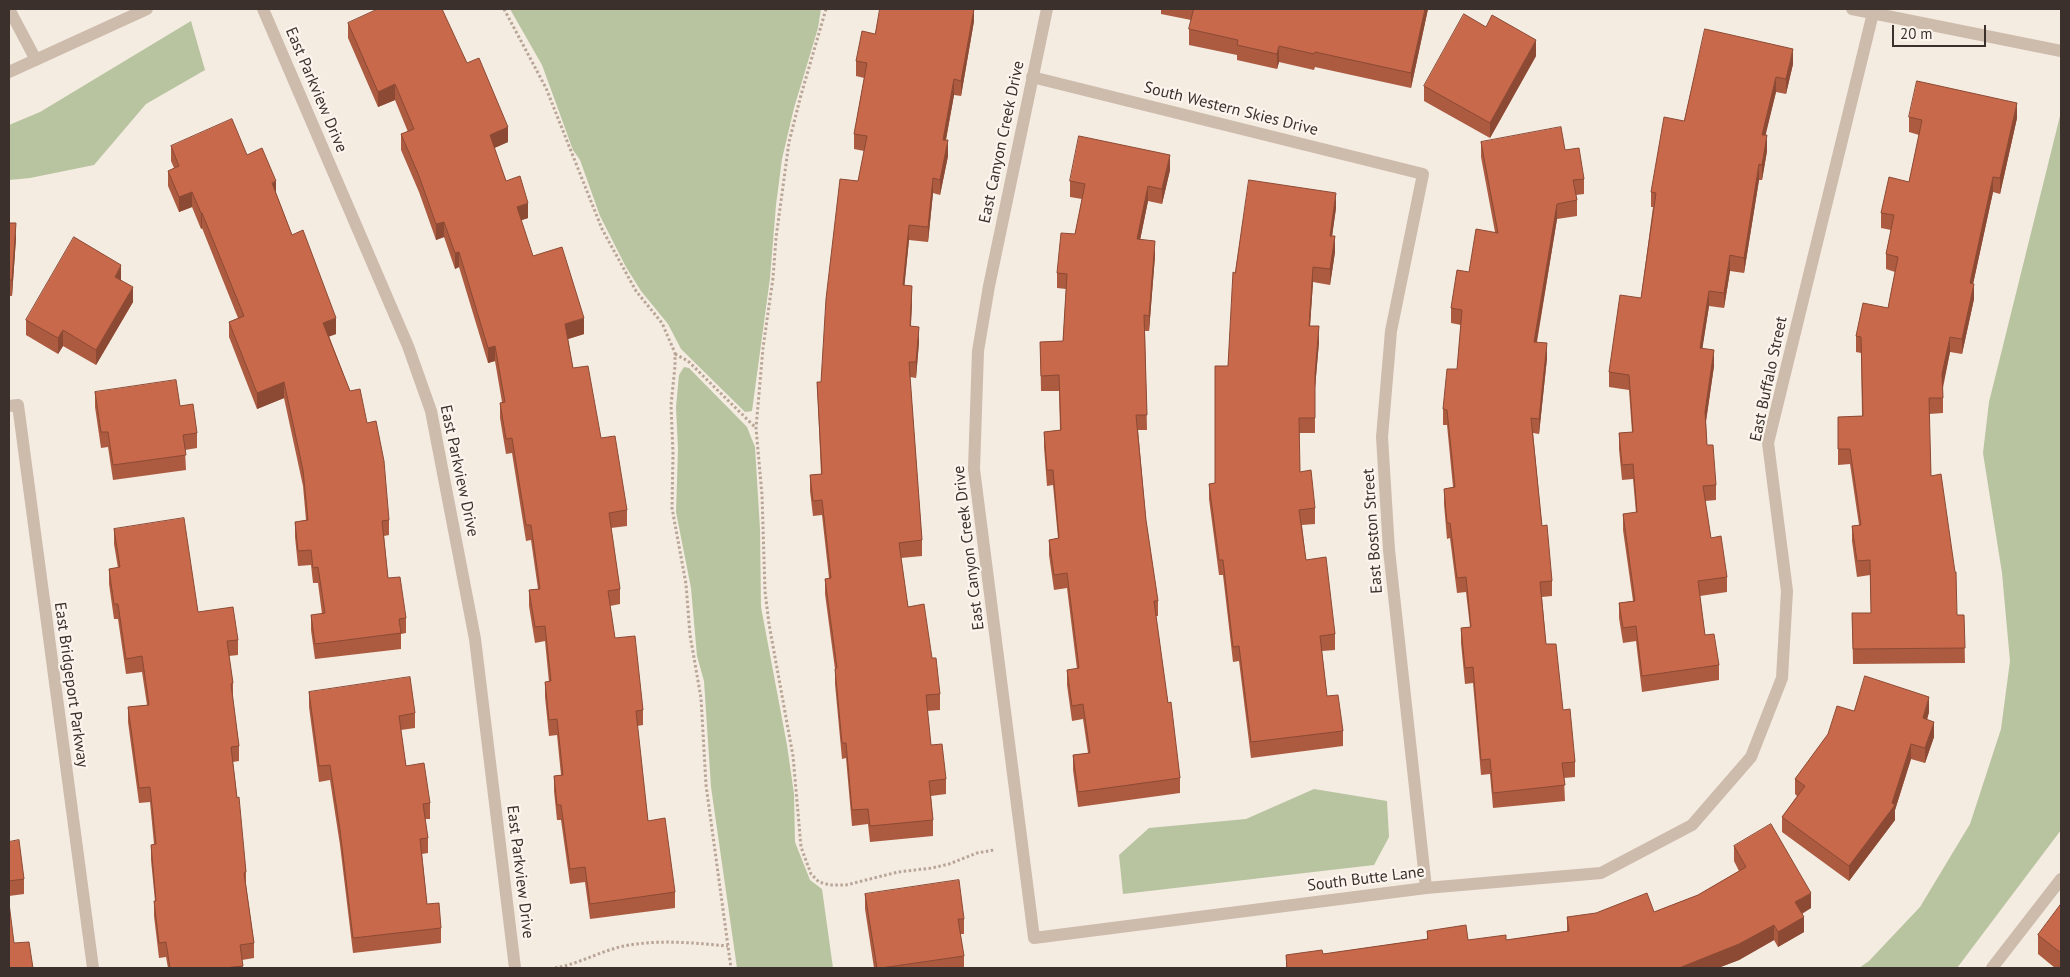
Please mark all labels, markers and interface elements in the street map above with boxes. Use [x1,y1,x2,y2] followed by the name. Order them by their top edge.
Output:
[1895,15,1989,47] scale bar
[1900,24,1933,43] text: 20 m
[281,25,351,155] street label: East Parkview Drive
[975,59,1029,225] street label: East Canyon Creek Drive
[1142,78,1320,140] street label: South Western Skies Drive
[1746,315,1792,443] street label: East Buffalo Street
[436,403,482,539] street label: East Parkview Drive
[949,465,989,631] street label: East Canyon Creek Drive
[1359,468,1387,594] street label: East Boston Street
[50,601,92,769] street label: East Bridgeport Parkway
[502,804,538,940] street label: East Parkview Drive
[1306,862,1426,896] street label: South Butte Lane

